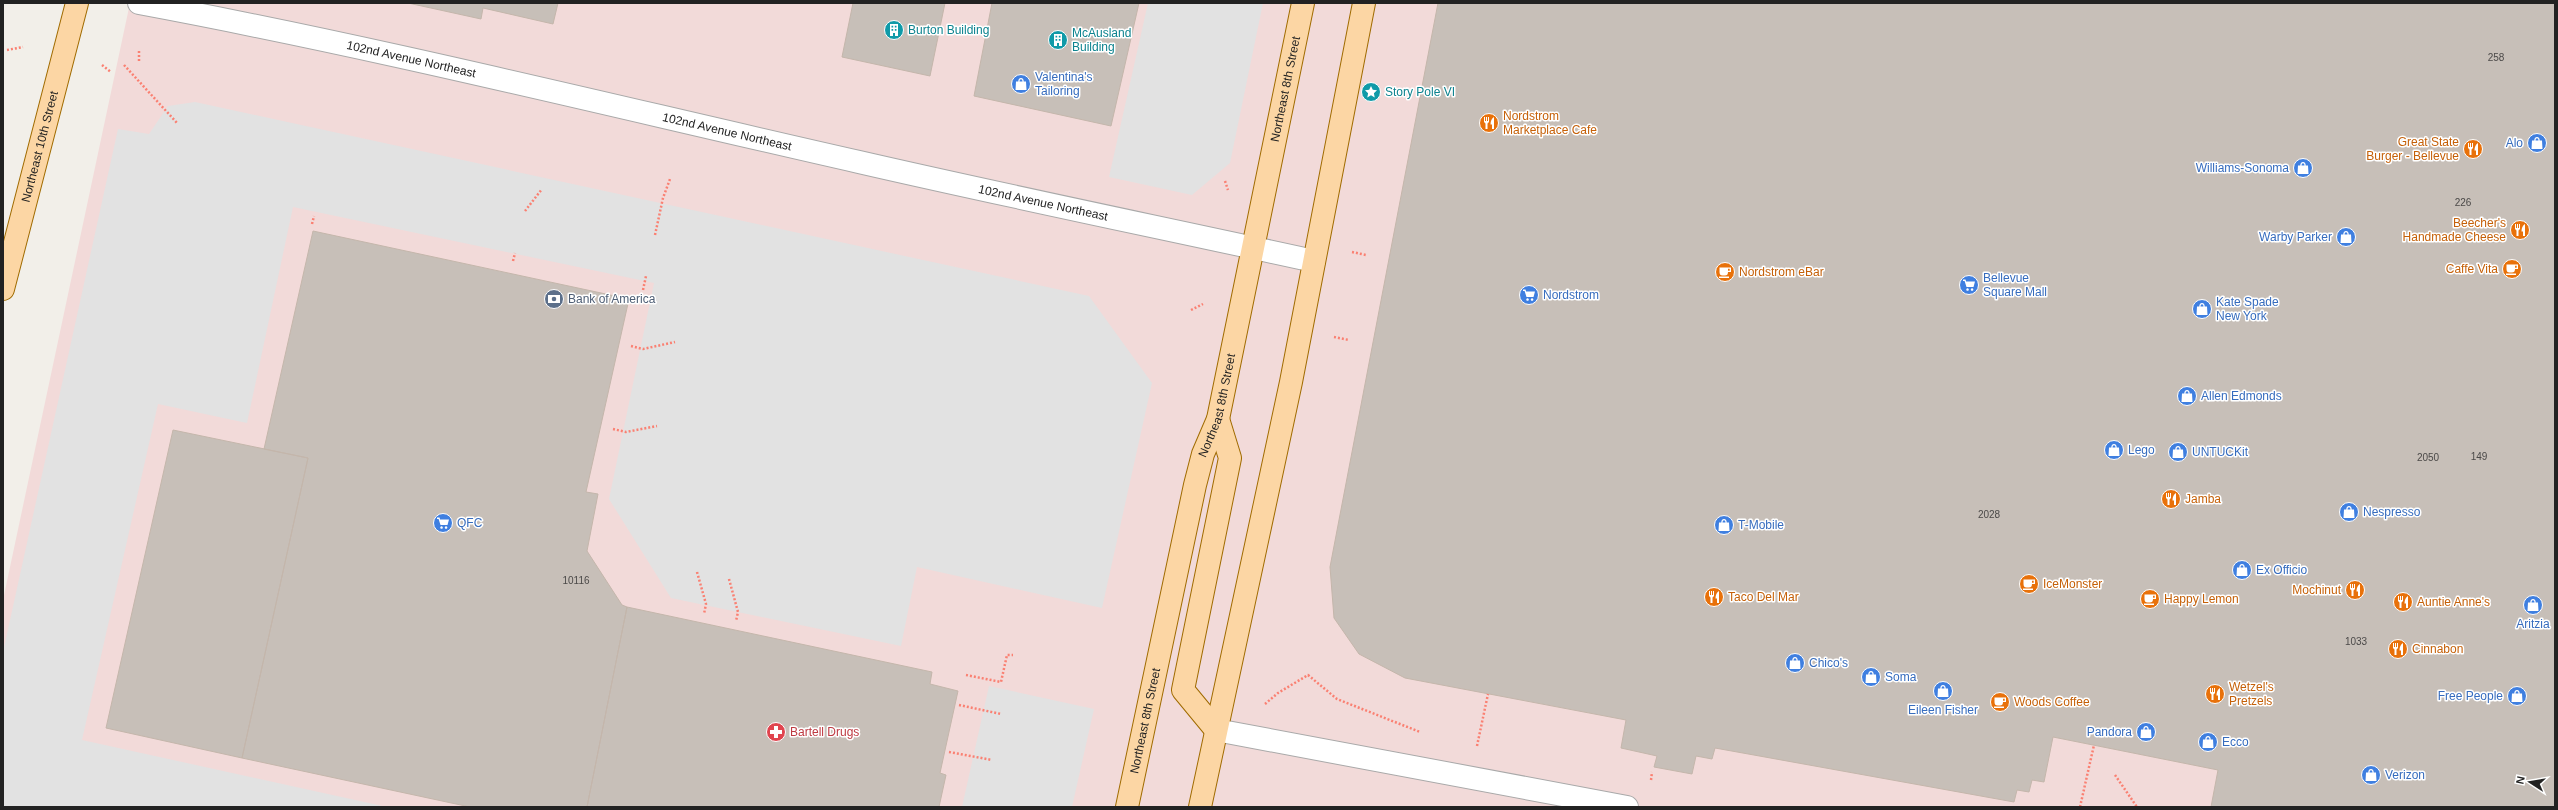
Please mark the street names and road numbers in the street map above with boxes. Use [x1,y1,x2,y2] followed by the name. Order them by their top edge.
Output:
[1268,34,1303,143] street label: Northeast 8th Street
[345,38,478,81] street label: 102nd Avenue Northeast
[19,89,61,204] street label: Northeast 10th Street
[661,110,794,154] street label: 102nd Avenue Northeast
[977,182,1110,224] street label: 102nd Avenue Northeast
[1195,352,1238,459] street label: Northeast 8th Street
[1127,666,1163,775] street label: Northeast 8th Street

